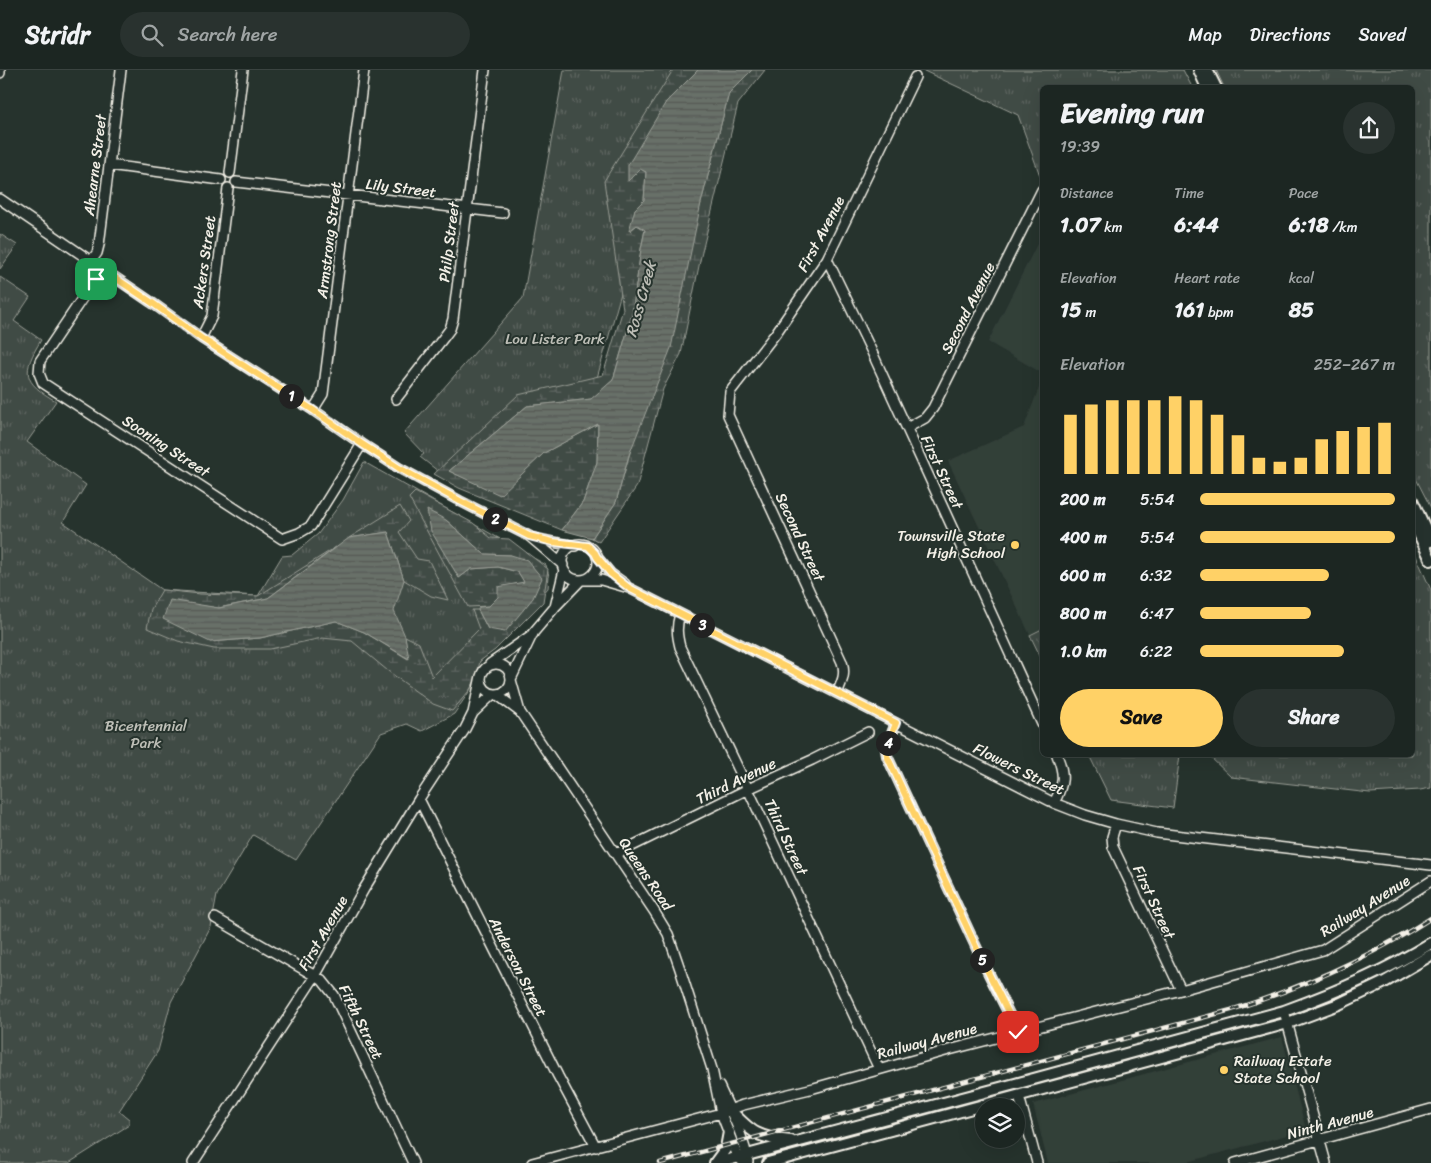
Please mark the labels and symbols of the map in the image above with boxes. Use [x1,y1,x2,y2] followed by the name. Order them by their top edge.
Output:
[76,112,114,218] street label: Ahearne Street
[364,171,438,205] street label: Lily Street
[309,180,349,301] street label: Armstrong Street
[790,191,852,277] street label: First Avenue
[431,199,467,284] street label: Philp Street
[184,213,223,311] street label: Ackers Street
[616,255,665,340] water label: Ross Creek
[934,257,1002,358] street label: Second Avenue
[75,258,117,300] pin
[505,326,605,352] park label: Lou Lister Park
[278,384,304,408] pin: 1
[117,408,216,485] street label: Sooning Street
[914,431,971,514] street label: First Street
[768,488,832,587] street label: Second Street
[482,506,508,532] pin: 2
[897,523,1006,566] place label: Townsville State High School
[1009,539,1021,551] marker: Townsville State High School
[690,612,714,638] pin: 3
[105,713,188,756] park label: Bicentennial Park
[876,730,900,756] pin: 4
[969,736,1070,803] street label: Flowers Street
[691,750,781,812] street label: Third Avenue
[757,794,815,880] street label: Third Street
[612,832,681,917] street label: Queens Road
[1126,861,1183,944] street label: First Street
[1315,868,1415,944] street label: Railway Avenue
[291,890,355,976] street label: First Avenue
[481,912,555,1022] street label: Anderson Street
[970,948,994,972] pin: 5
[332,980,391,1064] street label: Fifth Street
[997,1011,1039,1053] pin
[874,1015,980,1067] street label: Railway Avenue
[1234,1048,1332,1091] place label: Railway Estate State School
[1218,1064,1230,1076] marker: Railway Estate State School
[1284,1099,1376,1147] street label: Ninth Avenue

